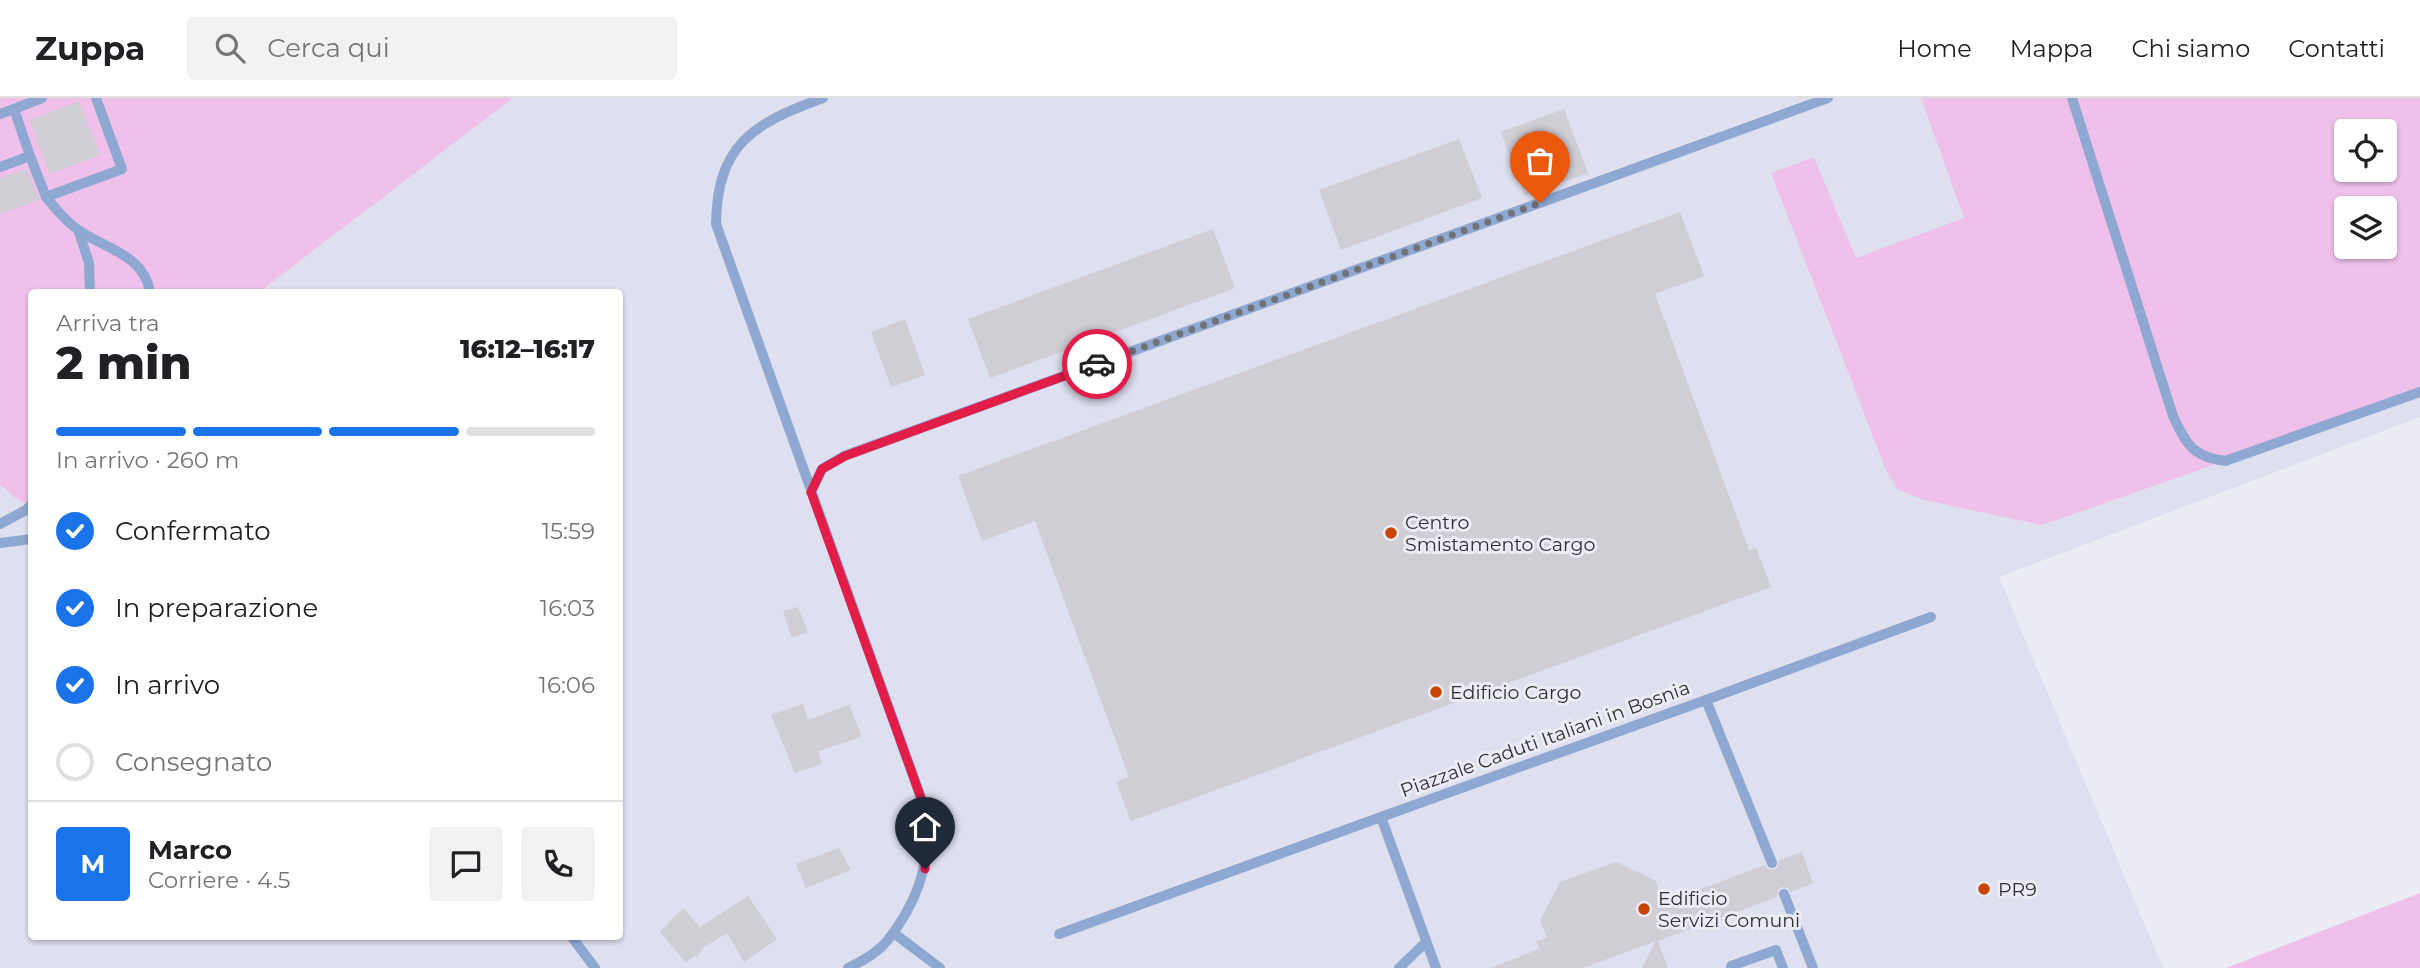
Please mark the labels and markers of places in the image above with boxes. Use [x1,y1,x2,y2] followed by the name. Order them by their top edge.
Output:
[1510,131,1570,203] pin
[1405,511,1595,556] place label: Centro Smistamento Cargo
[1383,525,1399,541] marker: Centro Smistamento Cargo
[1450,681,1581,704] place label: Edificio Cargo
[1428,684,1444,700] marker: Edificio Cargo
[895,797,955,869] pin
[1998,878,2037,901] place label: PR9
[1976,881,1992,897] marker: PR9
[1658,887,1800,932] place label: Edificio Servizi Comuni
[1636,901,1652,917] marker: Edificio Servizi Comuni

